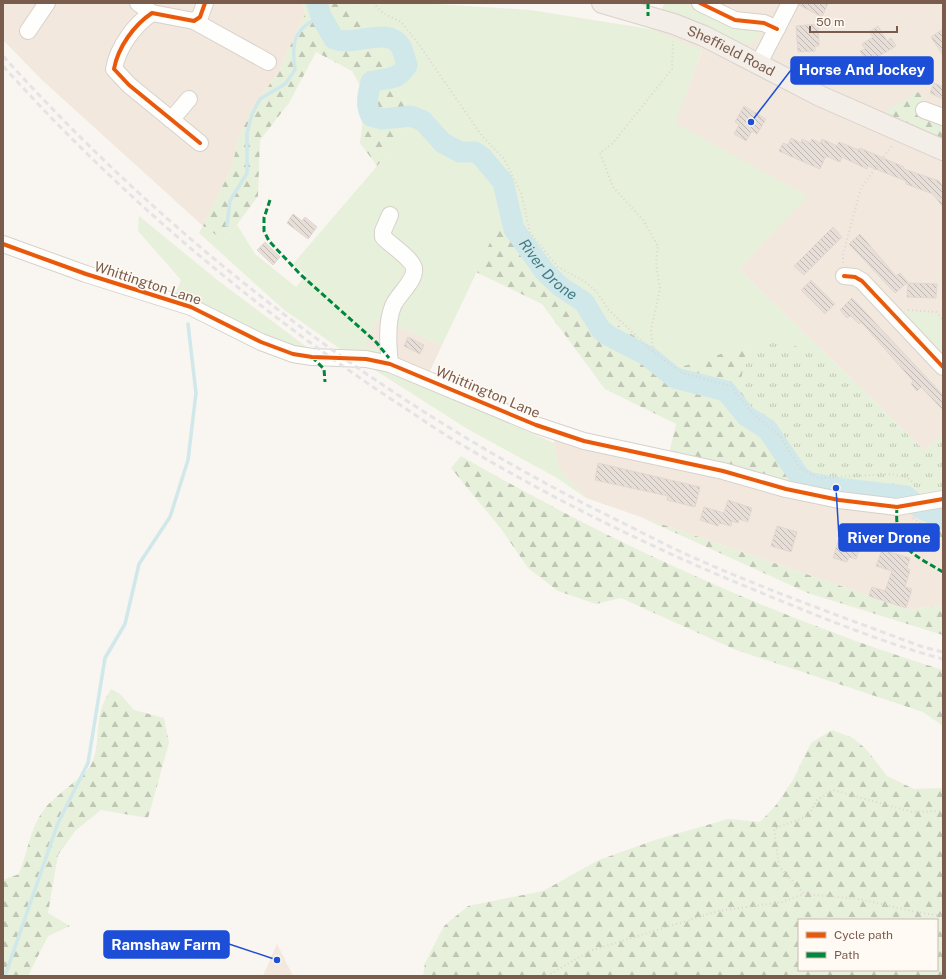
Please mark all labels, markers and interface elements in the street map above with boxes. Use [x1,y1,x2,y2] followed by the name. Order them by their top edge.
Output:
[810,8,897,34] scale bar
[816,15,844,29] text: 50 m
[685,22,778,79] street label: Sheffield Road
[791,57,933,84] callout: Horse And Jockey
[799,61,926,78] text: Horse And Jockey
[516,235,581,303] water label: River Drone
[92,258,204,308] street label: Whittington Lane
[433,363,543,421] street label: Whittington Lane
[839,524,939,551] callout: River Drone
[847,529,931,546] text: River Drone
[798,919,938,971] legend
[834,928,893,942] text: Cycle path
[104,931,229,958] callout: Ramshaw Farm
[111,936,221,953] text: Ramshaw Farm
[834,948,860,962] text: Path

